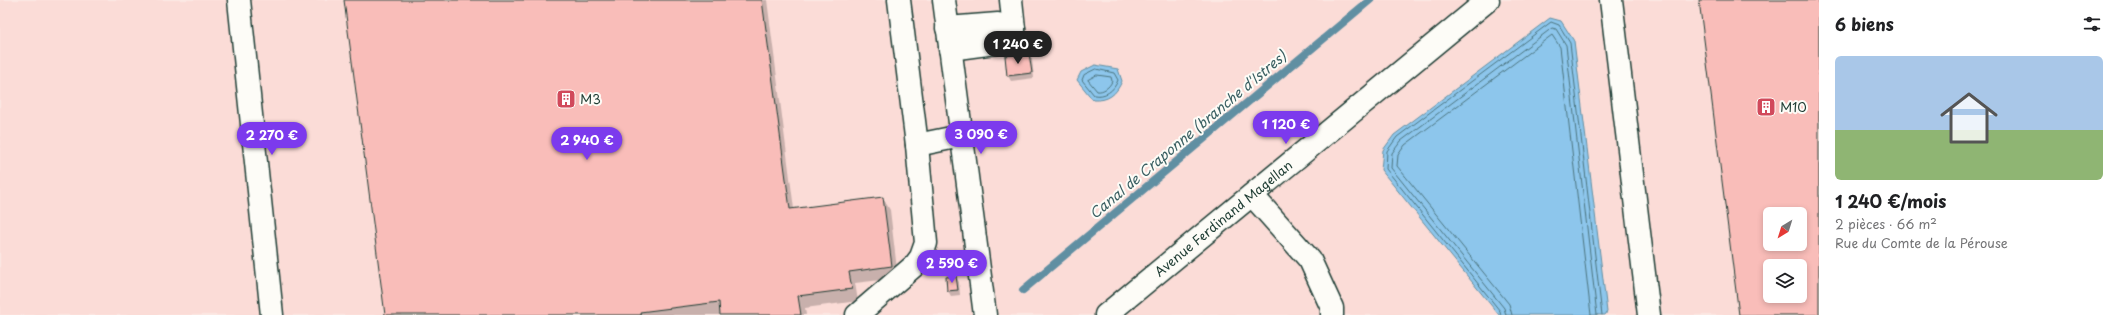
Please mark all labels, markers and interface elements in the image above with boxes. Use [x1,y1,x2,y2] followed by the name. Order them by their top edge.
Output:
[1835,11,1894,37] text: 6 biens
[2081,13,2103,35] icon: filters
[981,31,1055,65] pin: 1 240 €
[993,34,1043,53] text: 1 240 €
[1085,45,1292,224] water label: Canal de Craponne (branche d'Istres)
[1933,82,2005,154] icon: home
[555,88,577,110] building icon: M3
[580,89,601,108] place label: M3
[1755,96,1777,118] building icon: M10
[1780,97,1807,116] place label: M10
[1249,111,1323,145] pin: 1 120 €
[1262,114,1310,133] text: 1 120 €
[944,121,1018,155] pin: 3 090 €
[235,122,309,156] pin: 2 270 €
[954,124,1008,143] text: 3 090 €
[246,125,298,144] text: 2 270 €
[550,127,624,161] pin: 2 940 €
[560,130,614,149] text: 2 940 €
[1150,155,1296,280] street label: Avenue Ferdinand Magellan
[1835,188,1946,214] text: 1 240 €/mois
[1763,207,1807,251] north arrow
[1763,207,1807,303] map controls
[1835,214,1937,233] text: 2 pièces · 66 m²
[1835,233,2008,252] text: Rue du Comte de la Pérouse
[915,250,989,284] pin: 2 590 €
[926,253,978,272] text: 2 590 €
[1763,259,1807,303] button: layers

